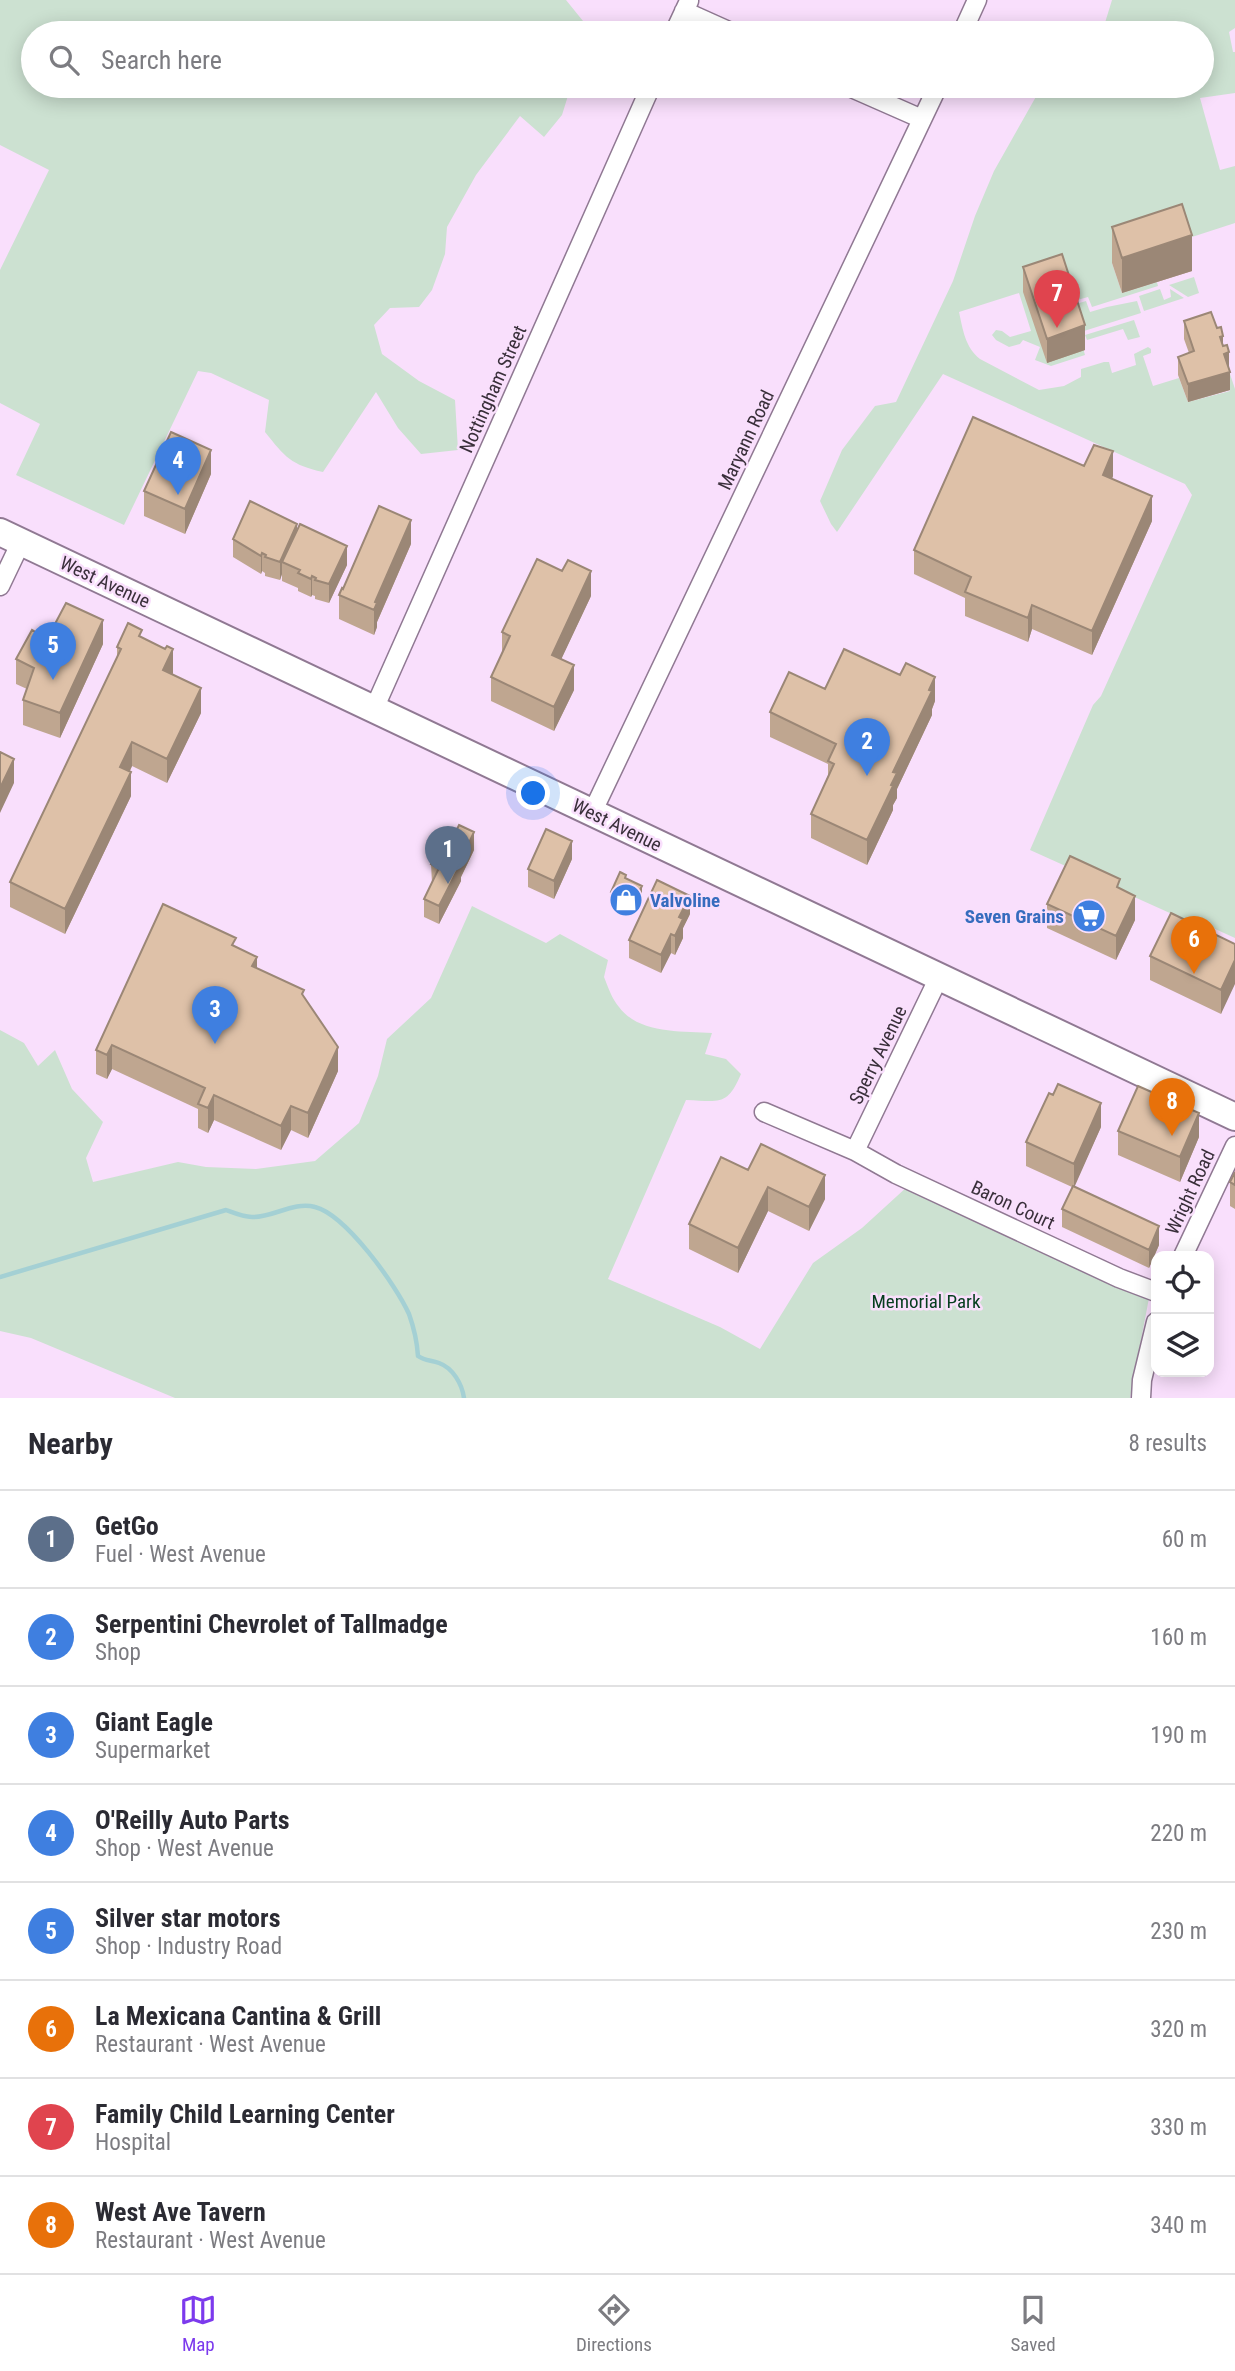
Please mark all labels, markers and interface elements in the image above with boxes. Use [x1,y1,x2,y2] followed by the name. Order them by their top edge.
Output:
[21,21,1214,98] search box
[45,41,83,79] icon: search
[101,45,222,75] text: Search here
[1034,270,1080,328] pin: 7
[455,322,531,456] street label: Nottingham Street
[713,387,779,493] street label: Maryann Road
[155,437,201,495] pin: 4
[56,551,154,613] street label: West Avenue
[30,622,76,680] pin: 5
[844,718,890,776] pin: 2
[516,776,550,810] your location
[569,794,665,857] street label: West Avenue
[425,826,471,884] pin: 1
[607,881,645,919] shop icon: Valvoline
[650,889,720,912] place label: Valvoline
[1070,897,1108,935] supermarket icon: Seven Grains
[965,905,1064,928] place label: Seven Grains
[1171,916,1217,974] pin: 6
[192,986,238,1044] pin: 3
[844,1002,912,1108] street label: Sperry Avenue
[1149,1078,1195,1136] pin: 8
[1160,1146,1220,1238] street label: Wright Road
[968,1176,1058,1234] street label: Baron Court
[1151,1251,1214,1377] map controls
[1151,1251,1214,1314] button: locate
[872,1290,981,1313] park label: Memorial Park
[1151,1314,1214,1377] button: layers
[28,1426,113,1461] text: Nearby
[1129,1430,1207,1457] text: 8 results
[95,1511,159,1541] text: GetGo
[45,1526,57,1553] text: 1
[1162,1526,1207,1553] text: 60 m
[95,1541,266,1568] text: Fuel · West Avenue
[95,1609,448,1639] text: Serpentini Chevrolet of Tallmadge
[45,1624,57,1651] text: 2
[1150,1624,1207,1651] text: 160 m
[95,1639,141,1666] text: Shop
[95,1707,213,1737] text: Giant Eagle
[45,1722,57,1749] text: 3
[1150,1722,1207,1749] text: 190 m
[95,1737,210,1764] text: Supermarket
[95,1805,290,1835] text: O'Reilly Auto Parts
[45,1820,57,1847] text: 4
[1150,1820,1207,1847] text: 220 m
[95,1835,274,1862] text: Shop · West Avenue
[95,1903,280,1933] text: Silver star motors
[45,1918,57,1945] text: 5
[1150,1918,1207,1945] text: 230 m
[95,1933,282,1960] text: Shop · Industry Road
[95,2001,381,2031] text: La Mexicana Cantina & Grill
[45,2016,57,2043] text: 6
[1150,2016,1207,2043] text: 320 m
[95,2031,326,2058] text: Restaurant · West Avenue
[95,2099,395,2129] text: Family Child Learning Center
[45,2114,57,2141] text: 7
[1150,2114,1207,2141] text: 330 m
[95,2129,171,2156] text: Hospital
[95,2197,266,2227] text: West Ave Tavern
[45,2212,57,2239] text: 8
[1150,2212,1207,2239] text: 340 m
[95,2227,326,2254] text: Restaurant · West Avenue
[179,2291,217,2356] tab: Map
[576,2291,652,2356] tab: Directions
[1010,2291,1056,2356] tab: Saved

